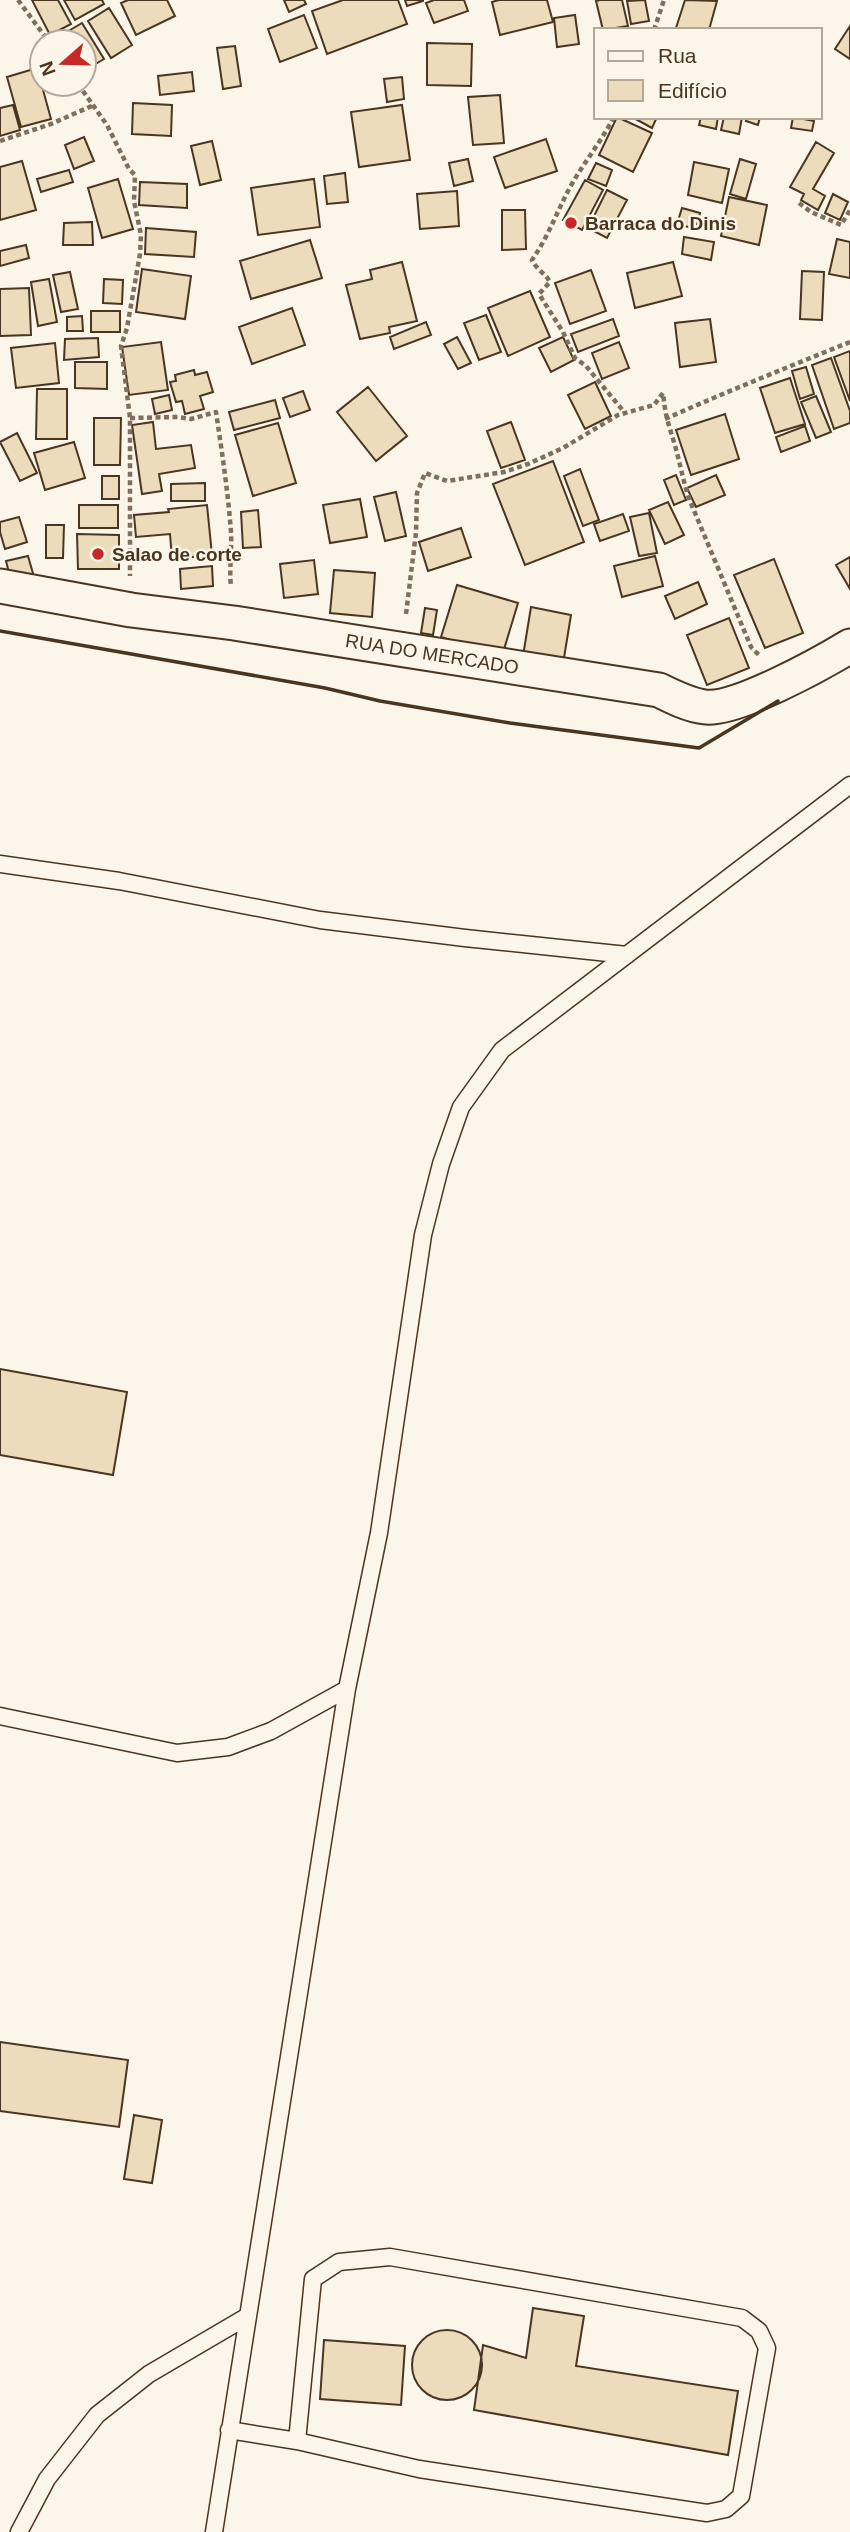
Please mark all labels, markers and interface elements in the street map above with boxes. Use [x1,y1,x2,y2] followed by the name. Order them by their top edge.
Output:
[28,28,98,98] north arrow
[594,28,822,119] legend
[658,44,697,67] text: Rua
[35,59,60,79] text: N
[658,79,727,102] text: Edifício
[585,213,736,234] place label: Barraca do Dinis
[563,215,579,231] marker: Barraca do Dinis
[112,544,242,565] place label: Salao de corte
[90,546,106,562] marker: Salao de corte
[344,630,520,678] street label: RUA DO MERCADO

